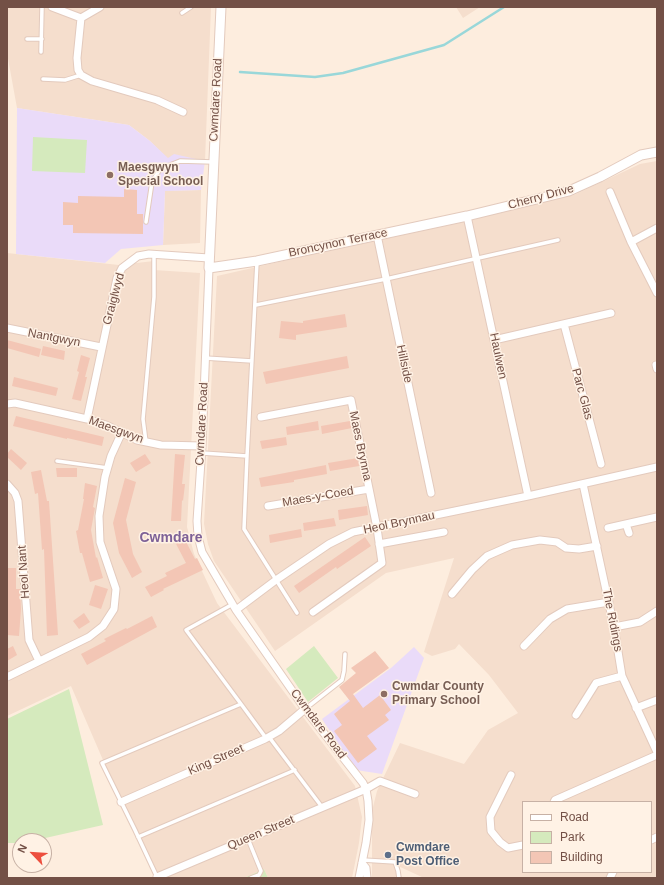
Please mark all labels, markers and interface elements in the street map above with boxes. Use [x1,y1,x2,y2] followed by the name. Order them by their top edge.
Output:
[207,58,225,142] street label: Cwmdare Road
[118,161,203,189] place label: Maesgwyn Special School
[105,170,115,180] marker: Maesgwyn Special School
[507,181,575,213] street label: Cherry Drive
[287,225,389,261] street label: Broncynon Terrace
[100,271,128,327] street label: Graiglwyd
[26,326,82,350] street label: Nantgwyn
[486,332,510,380] street label: Haulwen
[393,344,415,384] street label: Hillside
[568,367,596,421] street label: Parc Glas
[193,382,211,466] street label: Cwmdare Road
[346,410,374,482] street label: Maes Brynna
[87,413,145,447] street label: Maesgwyn
[281,484,355,510] street label: Maes-y-Coed
[362,508,436,538] street label: Heol Brynnau
[139,530,203,546] district label: Cwmdare
[15,545,33,599] street label: Heol Nant
[599,587,625,653] street label: The Ridings
[392,680,484,708] place label: Cwmdar County Primary School
[287,686,349,762] street label: Cwmdare Road
[379,689,389,699] marker: Cwmdar County Primary School
[186,741,246,779] street label: King Street
[522,801,652,873] legend
[560,810,589,824] text: Road
[225,812,297,854] street label: Queen Street
[560,830,585,844] text: Park
[12,833,52,873] north arrow
[396,841,459,869] place label: Cwmdare Post Office
[15,842,29,854] text: N
[383,850,393,860] marker: Cwmdare Post Office
[560,850,603,864] text: Building

